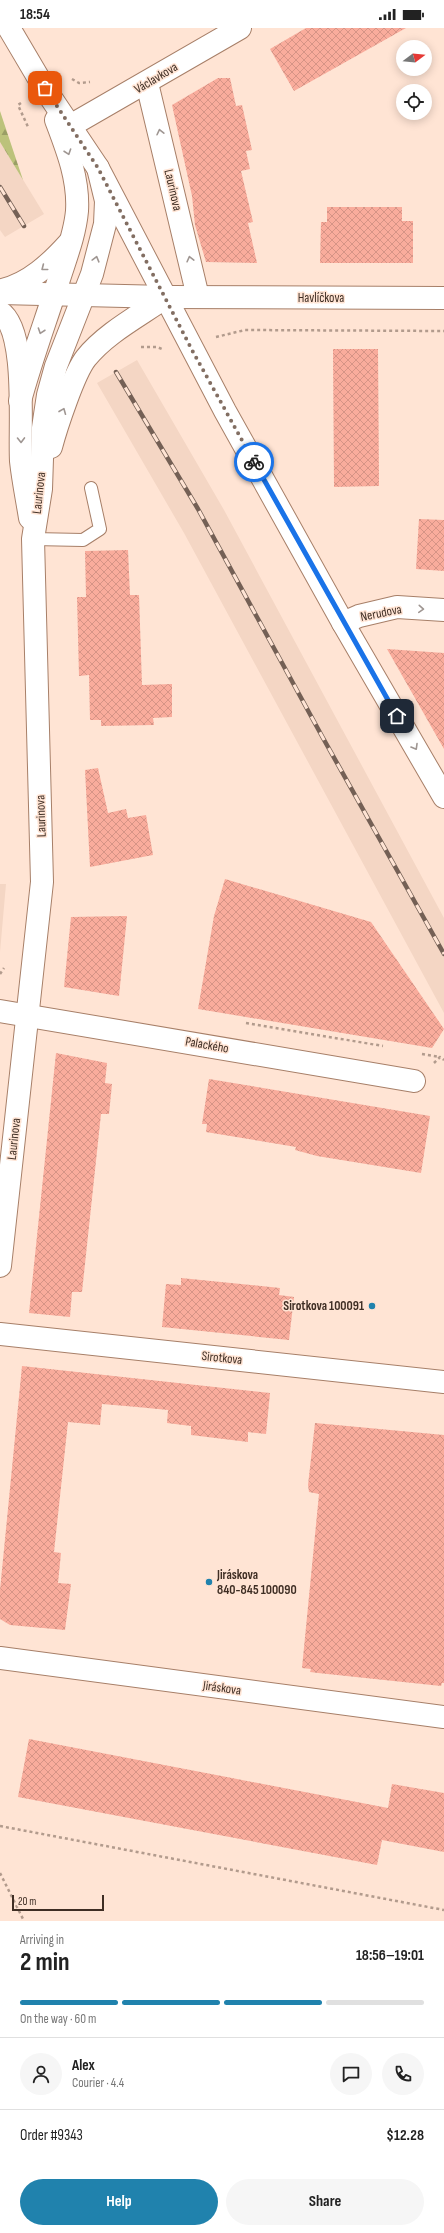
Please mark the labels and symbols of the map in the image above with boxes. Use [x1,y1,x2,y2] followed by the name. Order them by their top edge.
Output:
[396,40,432,76] north arrow
[131,59,181,97] street label: Václavkova
[28,71,62,105] pin
[156,129,164,136] one-way arrow
[63,148,71,155] one-way arrow
[160,168,186,212] street label: Laurinova
[91,255,100,262] one-way arrow
[186,256,194,262] one-way arrow
[41,263,48,270] one-way arrow
[298,290,344,306] street label: Havlíčkova
[37,328,46,335] one-way arrow
[58,408,66,416] one-way arrow
[17,437,25,443] one-way arrow
[234,442,274,482] courier
[29,471,49,515] street label: Laurinova
[359,601,403,625] street label: Nerudova
[418,604,425,613] one-way arrow
[380,699,414,733] pin
[411,743,418,750] one-way arrow
[32,795,50,837] street label: Laurinova
[184,1033,230,1057] street label: Palackého
[4,1117,24,1161] street label: Laurinova
[283,1298,364,1314] place label: Sirotkova 100091
[367,1301,377,1311] marker: Sirotkova 100091
[201,1348,243,1368] street label: Sirotkova
[216,1567,297,1598] place label: Jiráskova 840-845 100090
[204,1577,214,1587] marker: Jiráskova 840-845 100090
[201,1677,242,1699] street label: Jiráskova
[12,1893,104,1912] scale bar

